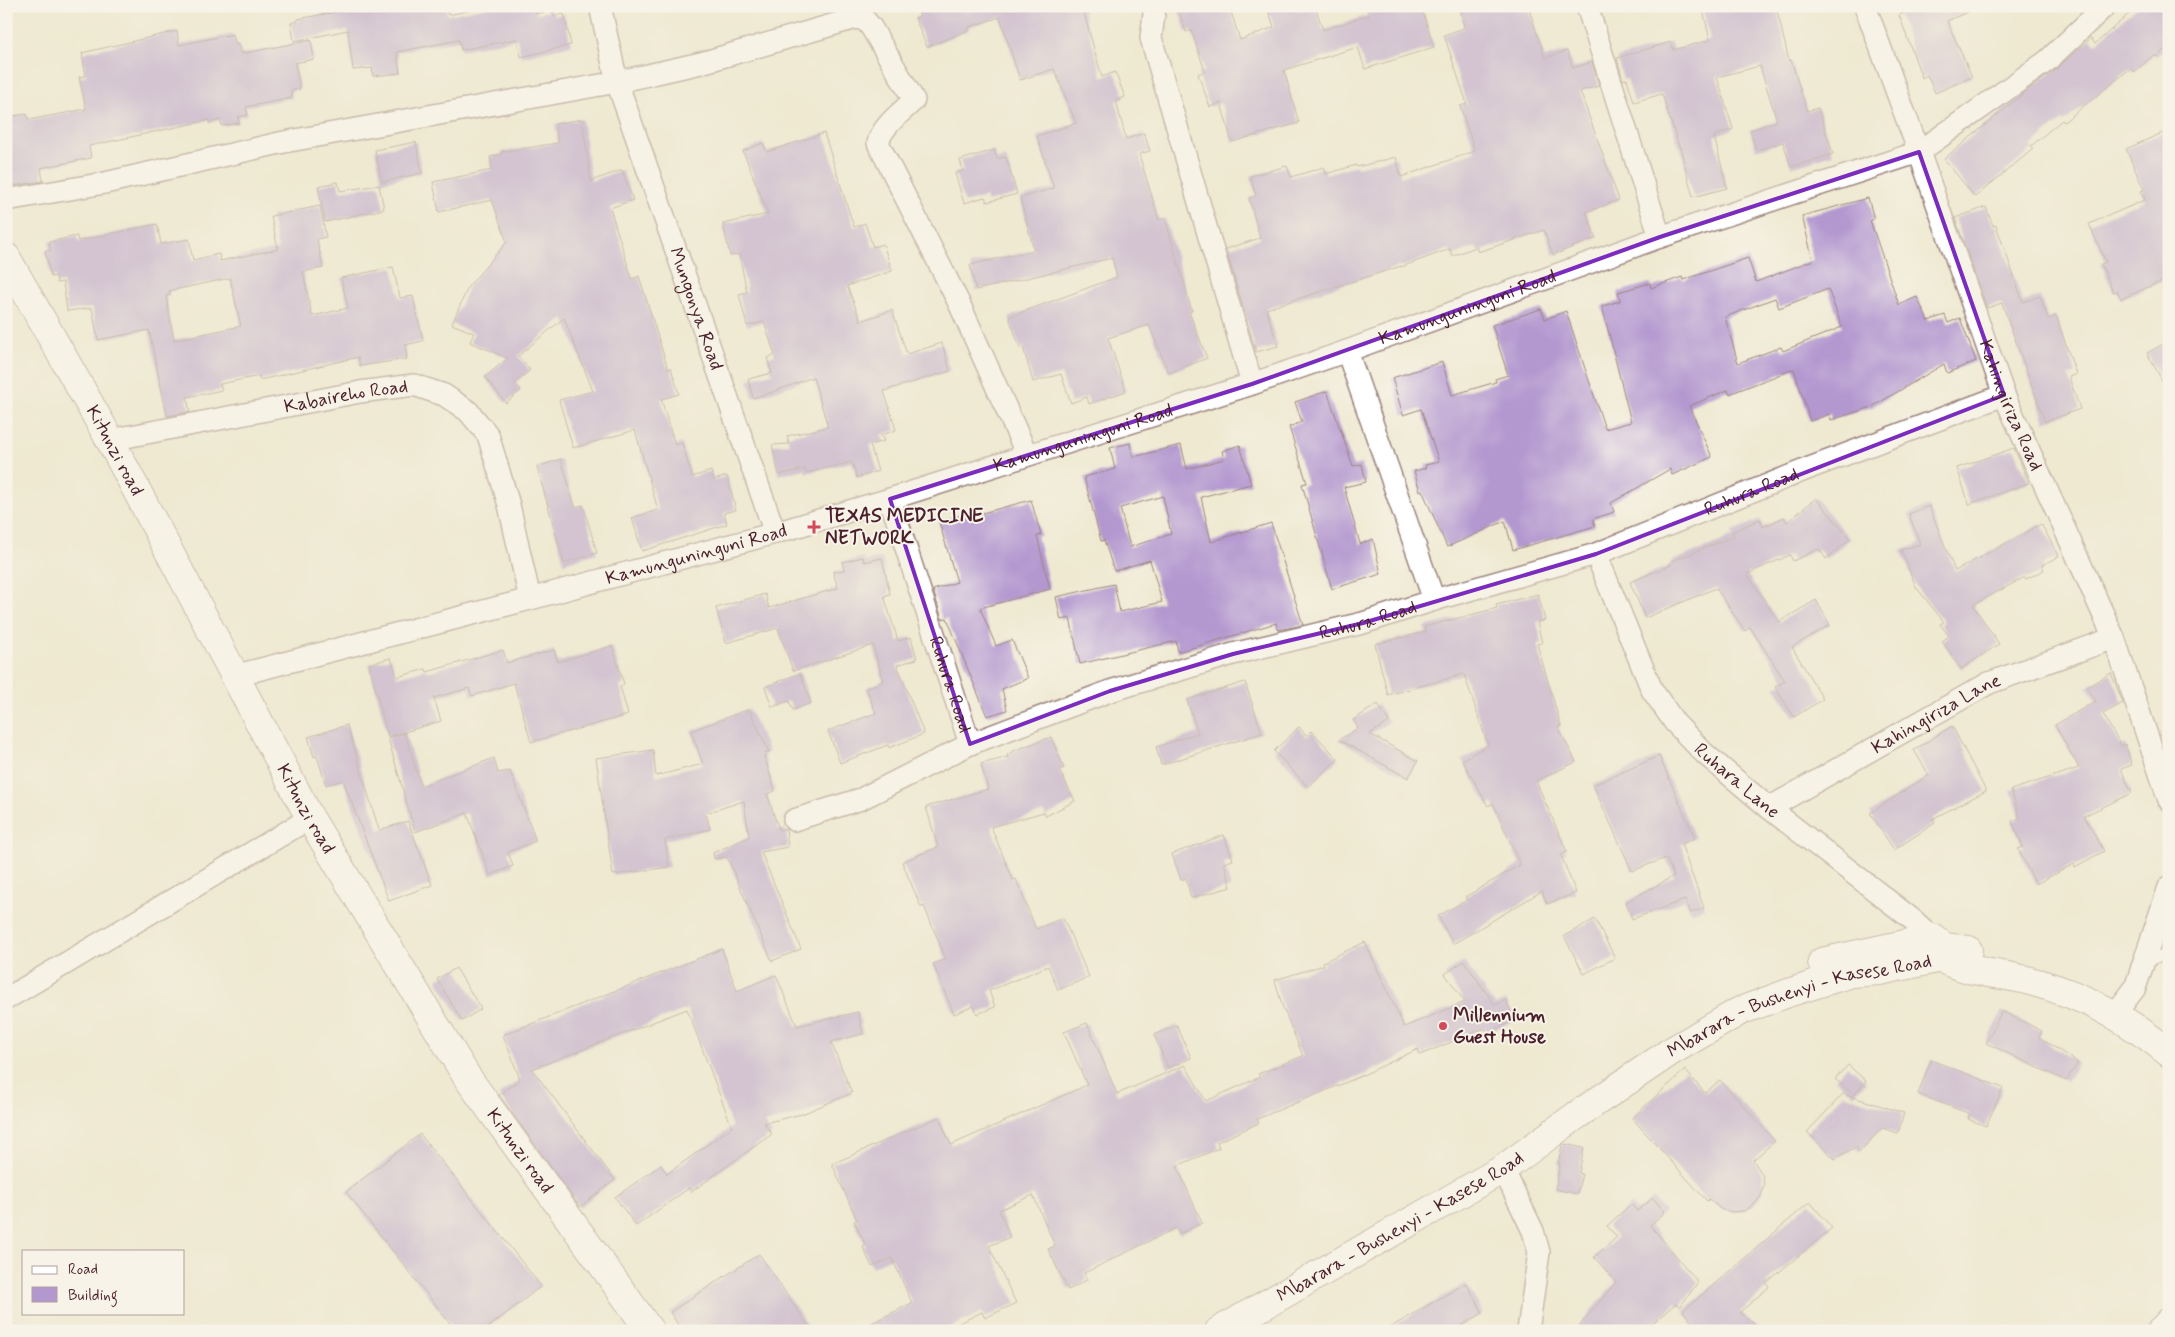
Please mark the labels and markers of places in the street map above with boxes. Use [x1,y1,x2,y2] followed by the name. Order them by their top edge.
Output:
[825,504,984,551] place label: TEXAS MEDICINE NETWORK
[807,520,821,534] marker: TEXAS MEDICINE NETWORK
[1453,1003,1546,1050] place label: Millennium Guest House
[1437,1020,1449,1032] marker: Millennium Guest House

